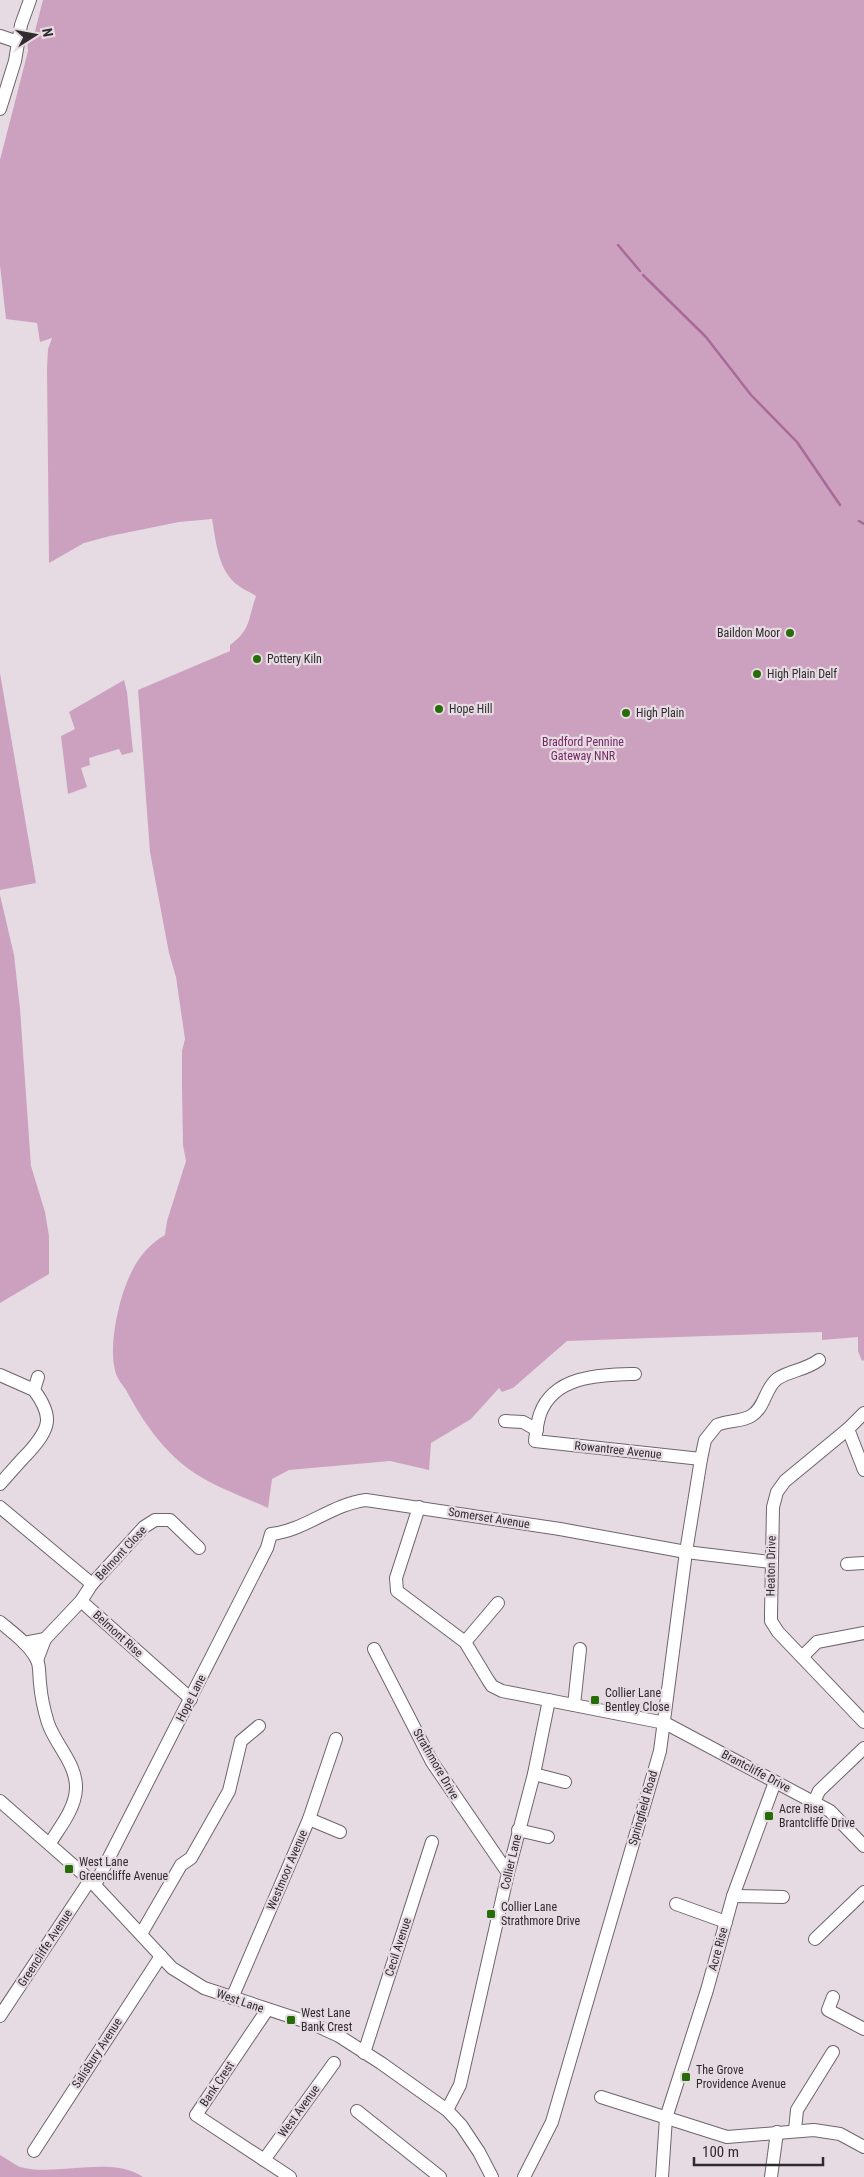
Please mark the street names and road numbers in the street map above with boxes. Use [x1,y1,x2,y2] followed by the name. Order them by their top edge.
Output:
[574,1438,663,1462] street label: Rowantree Avenue
[447,1505,531,1531] street label: Somerset Avenue
[92,1523,150,1583] street label: Belmont Close
[763,1535,779,1597] street label: Heaton Drive
[90,1608,146,1660] street label: Belmont Rise
[173,1672,209,1724] street label: Hope Lane
[410,1726,462,1802] street label: Strathmore Drive
[719,1747,793,1795] street label: Brantcliffe Drive
[626,1769,660,1847] street label: Springfield Road
[264,1828,310,1912] street label: Westmoor Avenue
[498,1833,524,1891] street label: Collier Lane
[15,1907,75,1989] street label: Greencliffe Avenue
[382,1916,414,1978] street label: Cecil Avenue
[705,1925,731,1972] street label: Acre Rise
[214,1986,266,2016] street label: West Lane
[69,2015,125,2091] street label: Salisbury Avenue
[197,2058,237,2109] street label: Bank Crest
[275,2082,323,2140] street label: West Avenue

